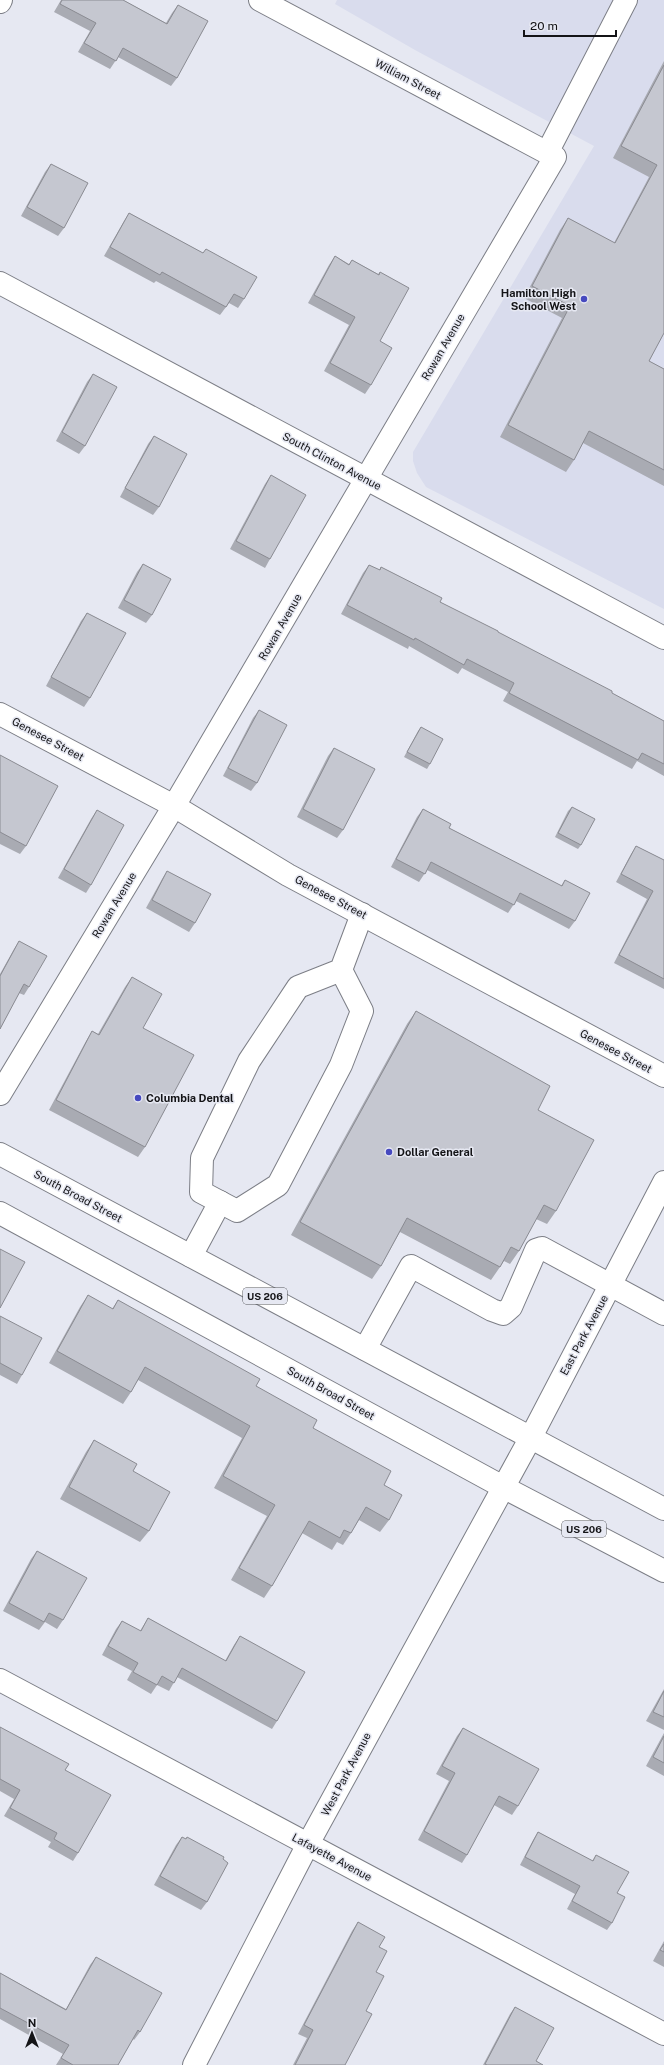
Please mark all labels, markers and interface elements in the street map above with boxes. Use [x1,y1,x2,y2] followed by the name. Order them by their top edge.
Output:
[524,12,616,38] scale bar
[530,19,558,33] text: 20 m
[373,57,443,101] street label: William Street
[501,287,576,312] place label: Hamilton High School West
[579,294,589,304] marker: Hamilton High School West
[419,312,467,382] street label: Rowan Avenue
[281,430,383,492] street label: South Clinton Avenue
[256,592,304,662] street label: Rowan Avenue
[10,715,86,763] street label: Genesee Street
[90,870,138,940] street label: Rowan Avenue
[293,873,369,921] street label: Genesee Street
[578,1027,654,1075] street label: Genesee Street
[146,1092,234,1104] place label: Columbia Dental
[133,1093,143,1103] marker: Columbia Dental
[397,1146,474,1158] place label: Dollar General
[384,1147,394,1157] marker: Dollar General
[32,1168,124,1224] street label: South Broad Street
[243,1288,287,1304] road number: US 206
[558,1293,610,1377] street label: East Park Avenue
[285,1364,377,1422] street label: South Broad Street
[562,1521,606,1537] road number: US 206
[319,1730,373,1818] street label: West Park Avenue
[290,1831,374,1883] street label: Lafayette Avenue
[12,2013,52,2053] north arrow
[28,2017,36,2029] text: N

